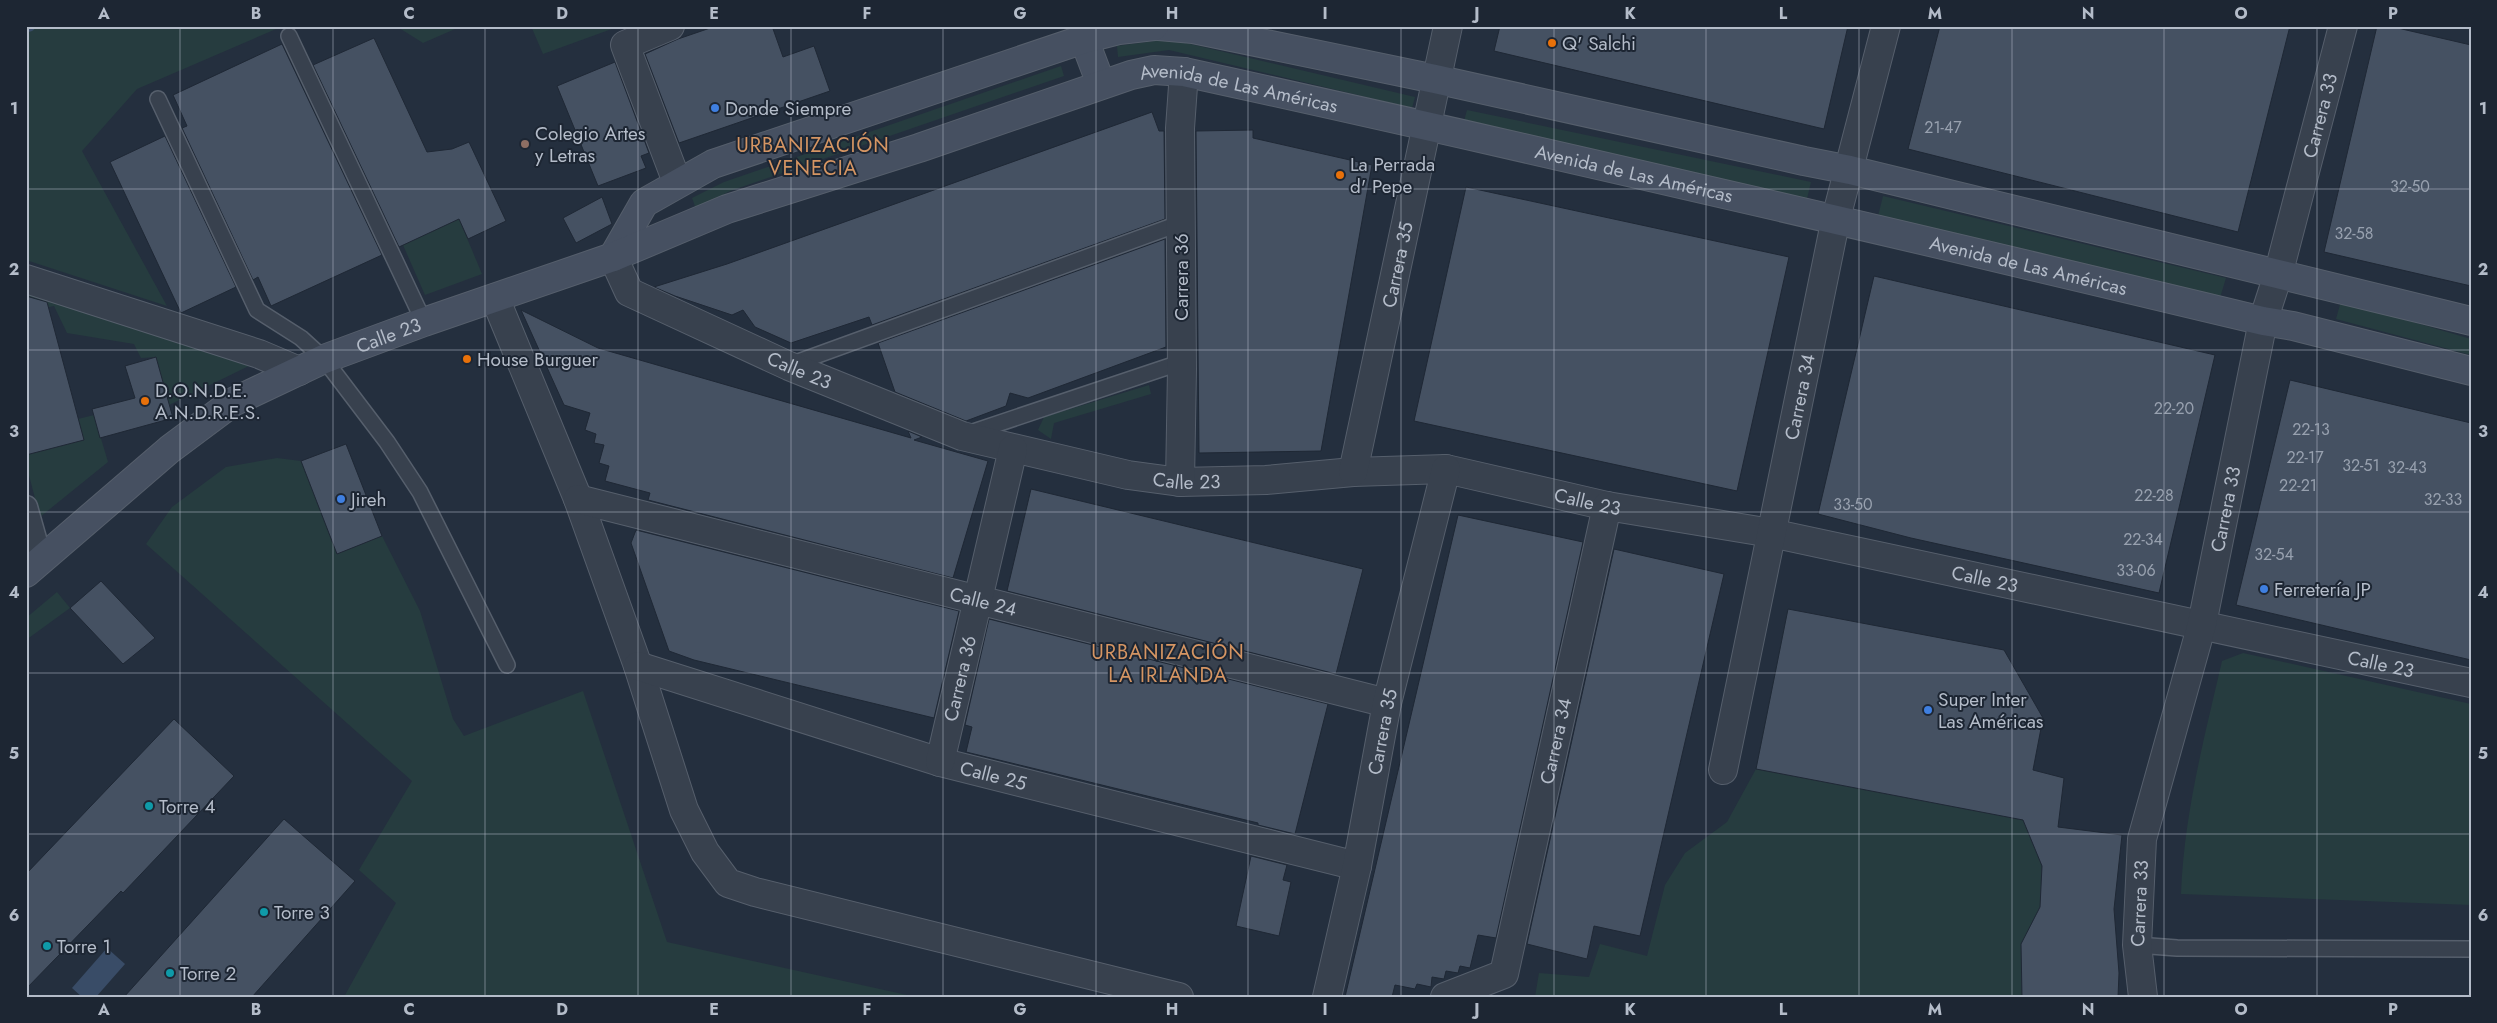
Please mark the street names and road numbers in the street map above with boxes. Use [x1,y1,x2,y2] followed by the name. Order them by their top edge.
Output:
[1137,56,1341,119] street label: Avenida de Las Américas
[2296,70,2344,161] street label: Carrera 33
[1533,137,1736,209] street label: Avenida de Las Américas
[1375,219,1419,310] street label: Carrera 35
[1927,229,2130,302] street label: Avenida de Las Américas
[1168,233,1195,321] street label: Carrera 36
[352,311,425,360] street label: Calle 23
[763,344,836,395] street label: Calle 23
[1777,351,1821,442] street label: Carrera 34
[2203,464,2247,554] street label: Carrera 33
[1151,465,1221,496] street label: Calle 23
[1552,481,1623,522] street label: Calle 23
[1949,559,2021,599] street label: Calle 23
[947,580,1020,623] street label: Calle 24
[936,633,983,724] street label: Carrera 36
[2345,643,2417,684] street label: Calle 23
[1361,686,1404,777] street label: Carrera 35
[1533,695,1578,787] street label: Carrera 34
[957,754,1030,797] street label: Calle 25
[2123,859,2154,947] street label: Carrera 33

